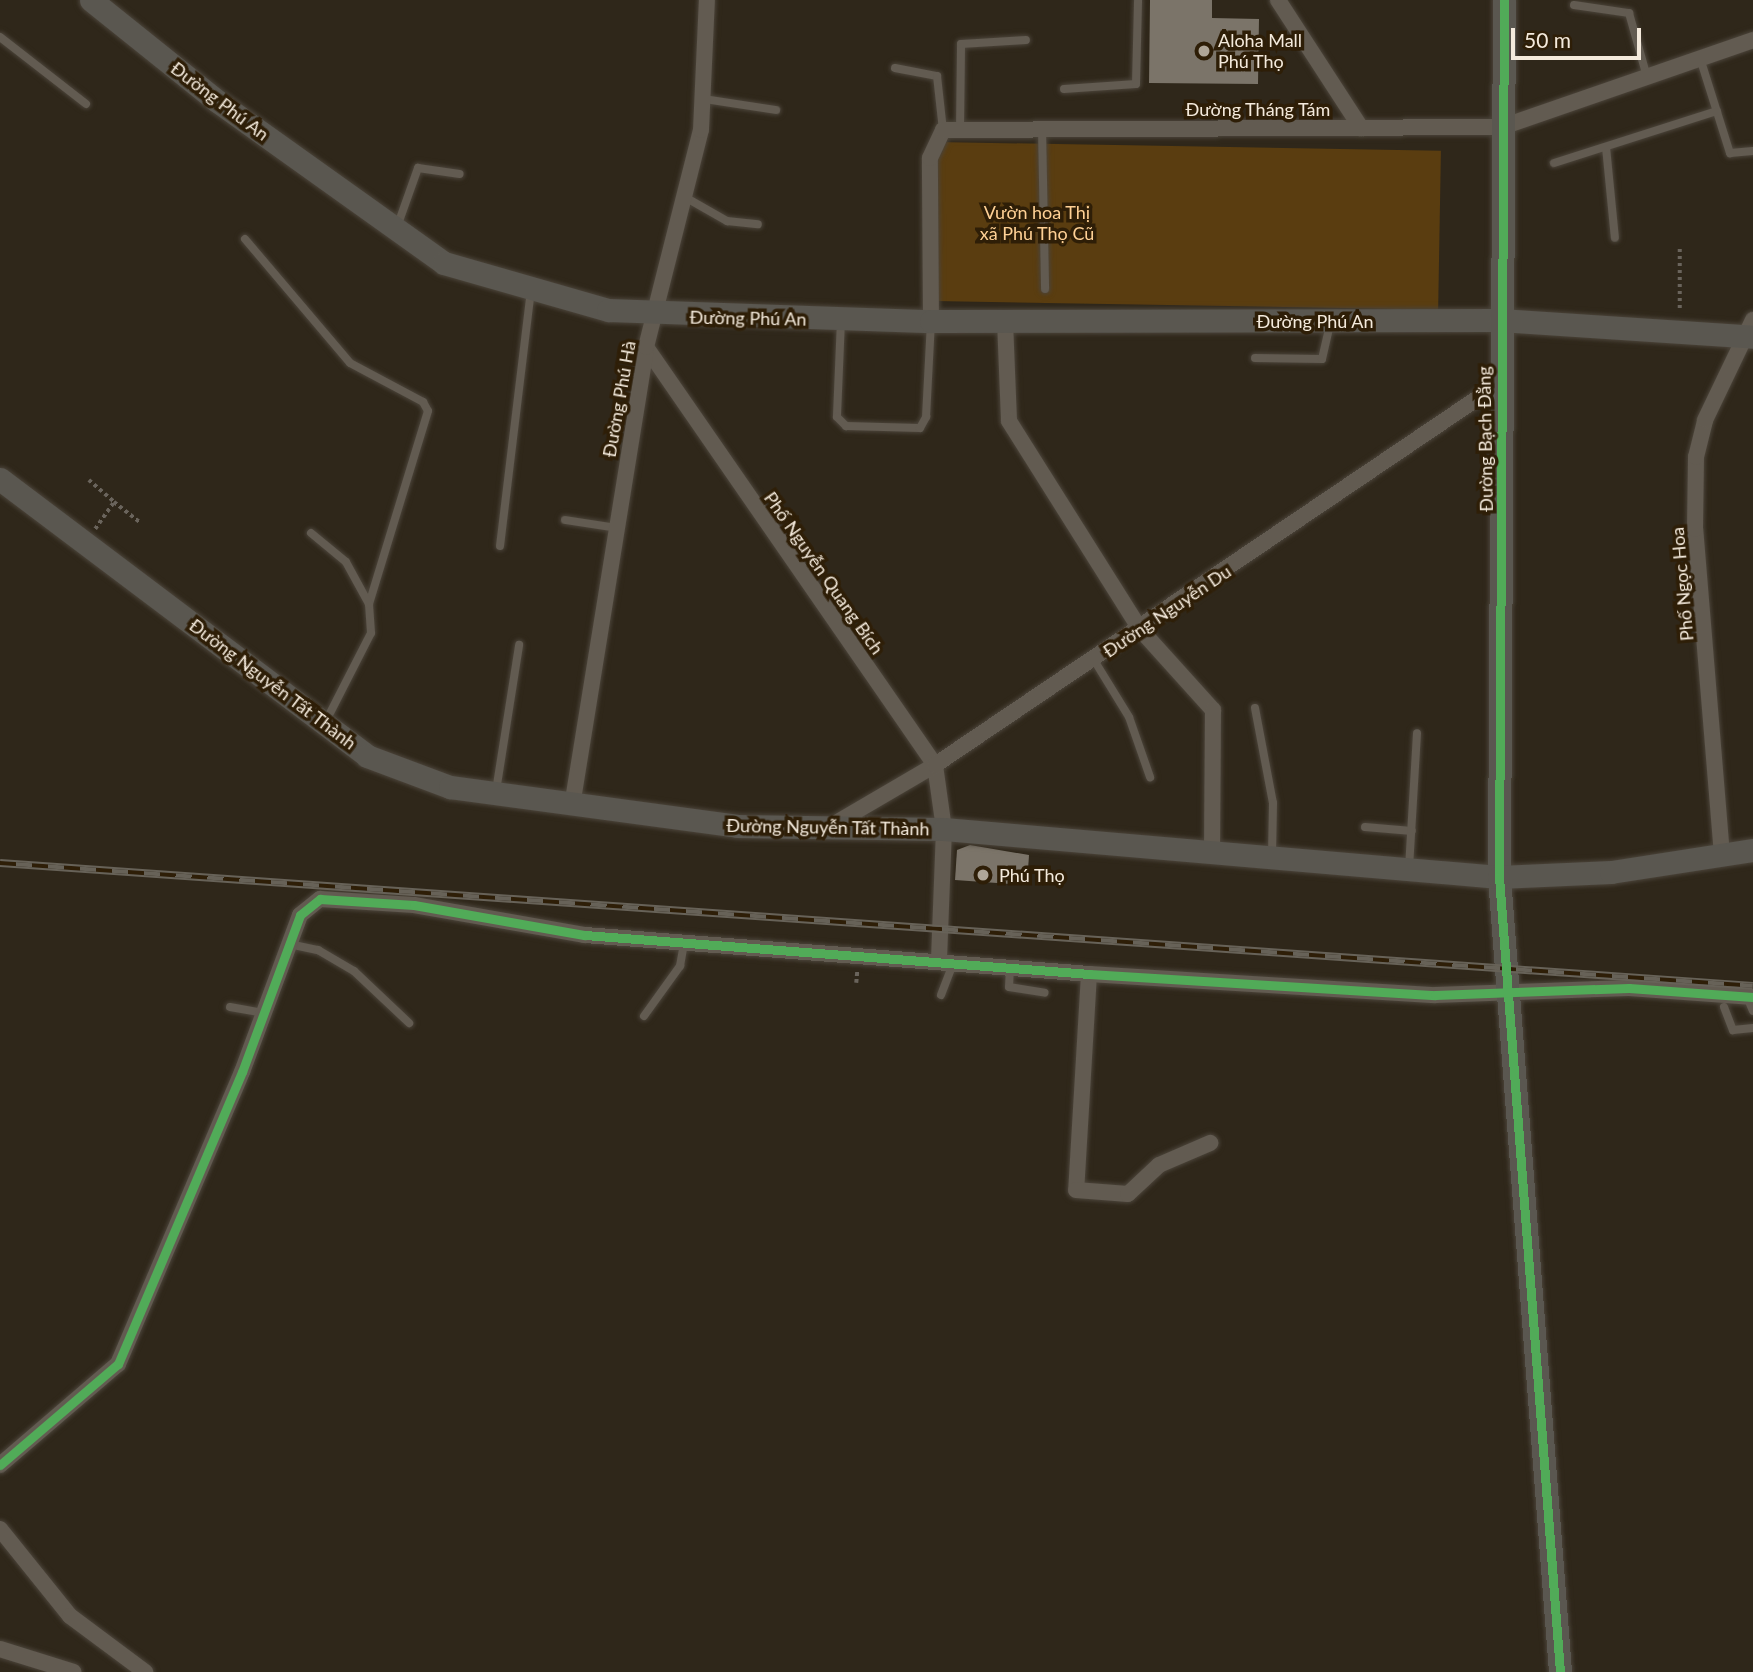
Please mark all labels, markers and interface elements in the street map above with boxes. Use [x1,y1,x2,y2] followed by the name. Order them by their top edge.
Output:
[1515,14,1644,58] scale bar
[1524,27,1571,52] text: 50 m
[1218,30,1302,72] place label: Aloha Mall Phú Thọ
[1196,43,1212,59] marker: Aloha Mall Phú Thọ
[167,57,273,145] street label: Đường Phú An
[1185,98,1331,120] street label: Đường Tháng Tám
[979,202,1095,244] park label: Vườn hoa Thị xã Phú Thọ Cũ
[689,306,807,330] street label: Đường Phú An
[1256,310,1374,332] street label: Đường Phú An
[598,339,640,459] street label: Đường Phú Hà
[1473,366,1497,512] street label: Đường Bạch Đằng
[760,488,888,658] street label: Phố Nguyễn Quang Bích
[1666,526,1698,642] street label: Phố Ngọc Hoa
[1099,560,1235,662] street label: Đường Nguyễn Du
[185,614,361,754] street label: Đường Nguyễn Tất Thành
[726,814,930,840] street label: Đường Nguyễn Tất Thành
[999,864,1065,886] place label: Phú Thọ
[973,865,993,885] marker: Phú Thọ

